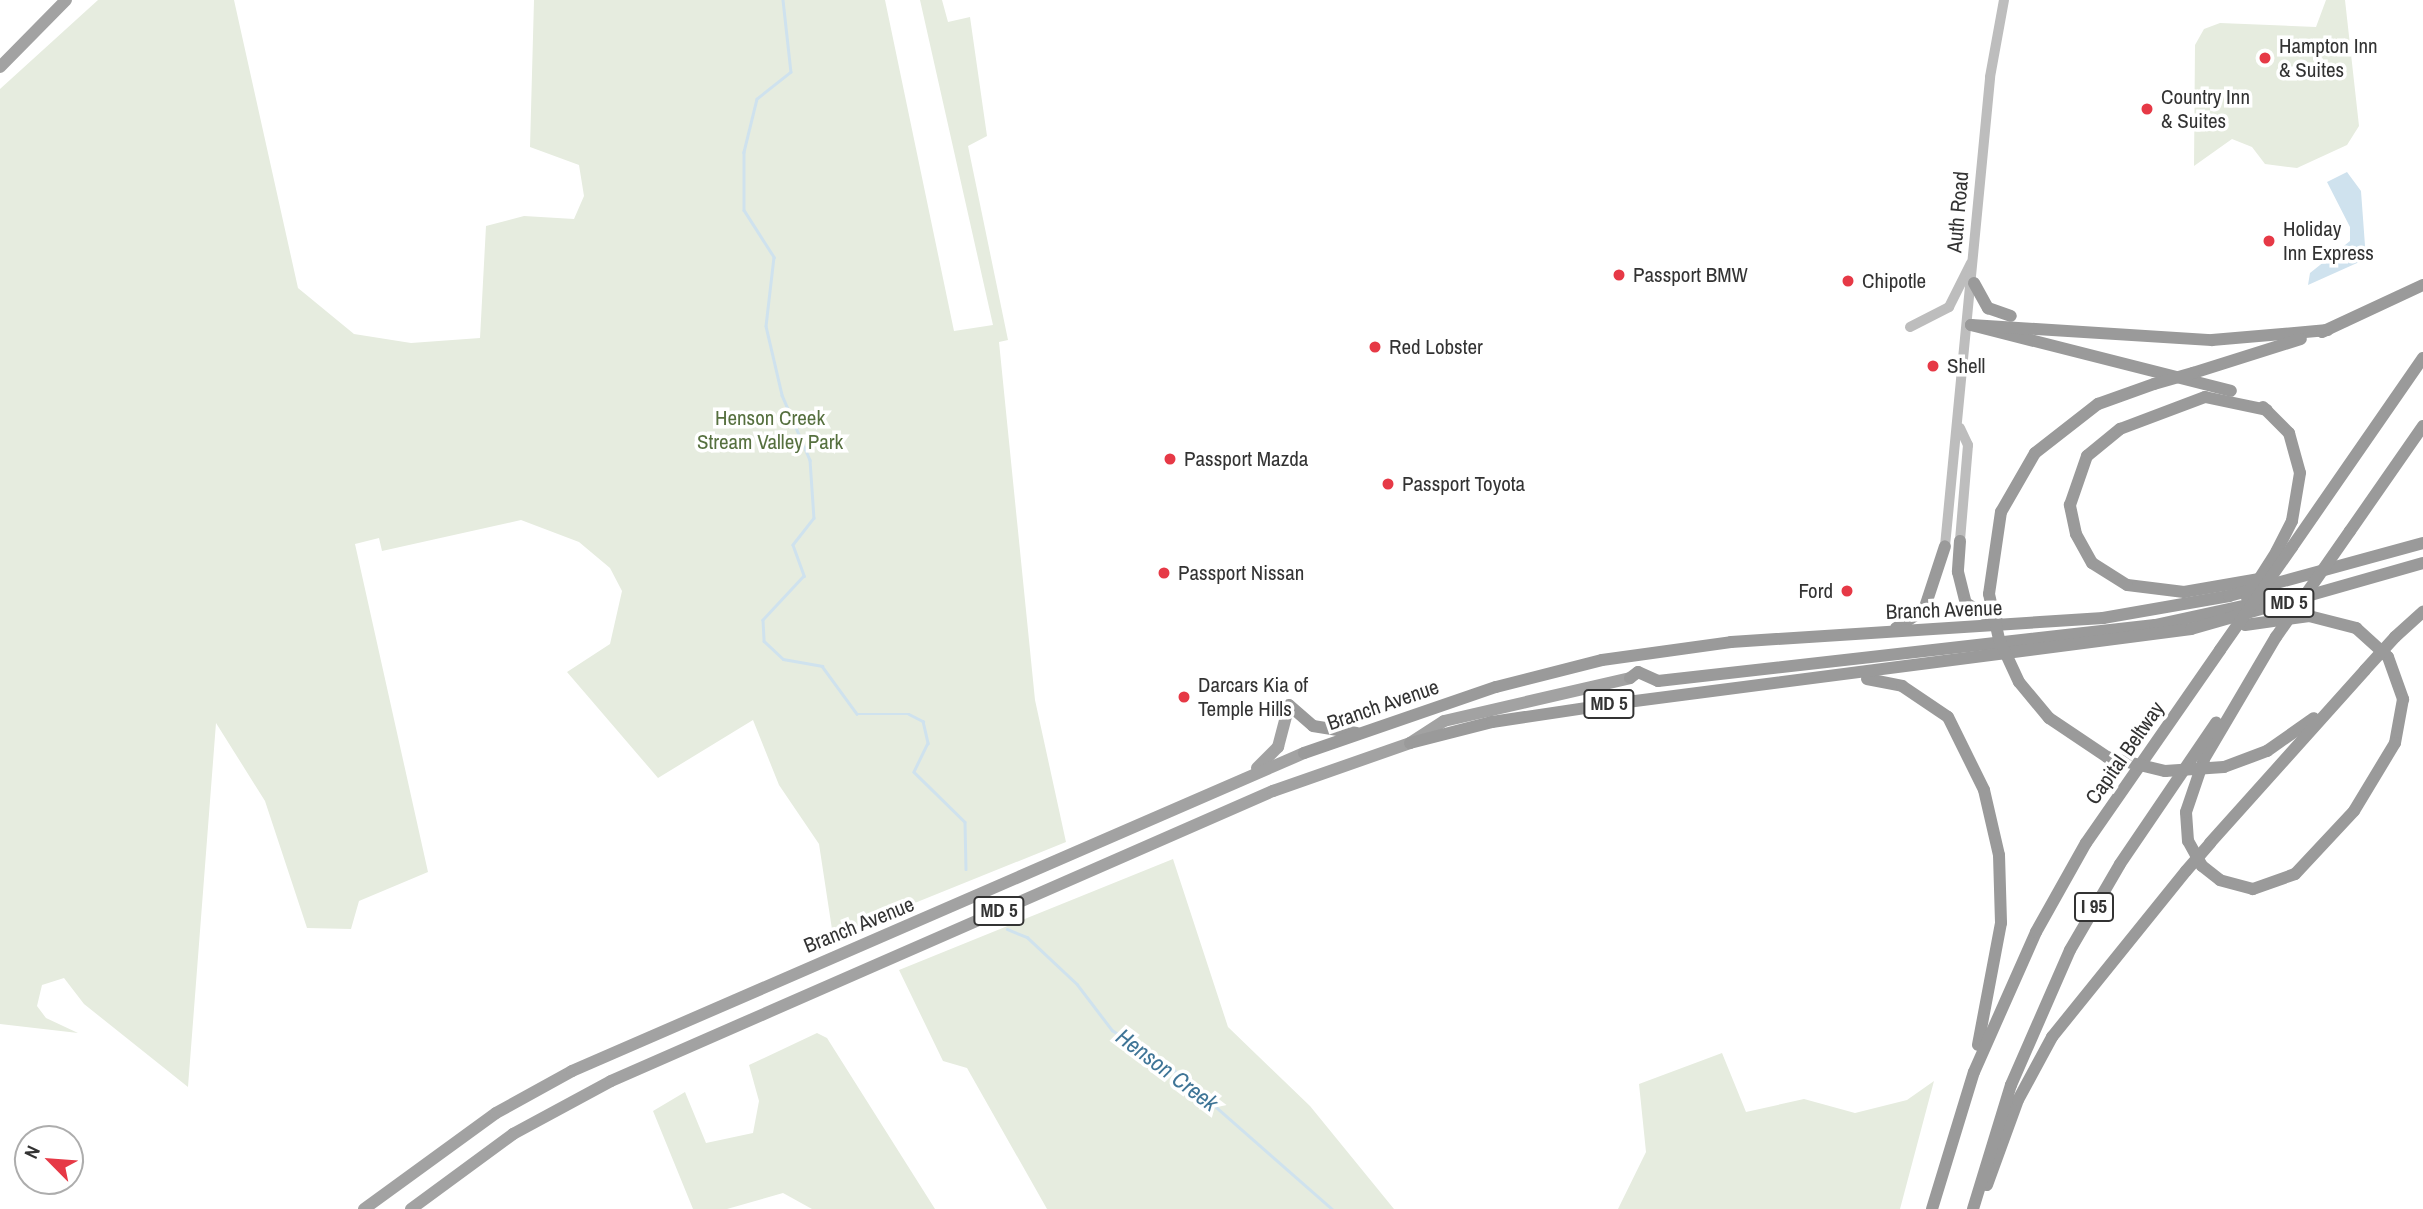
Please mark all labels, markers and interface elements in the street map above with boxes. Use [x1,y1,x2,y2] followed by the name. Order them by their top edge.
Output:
[2279,33,2378,83] place label: Hampton Inn & Suites
[2257,50,2273,66] marker: Hampton Inn & Suites
[2161,84,2250,134] place label: Country Inn & Suites
[2139,101,2155,117] marker: Country Inn & Suites
[1942,170,1974,254] street label: Auth Road
[2283,216,2374,266] place label: Holiday Inn Express
[2261,233,2277,249] marker: Holiday Inn Express
[1633,262,1748,288] place label: Passport BMW
[1611,267,1627,283] marker: Passport BMW
[1862,268,1926,294] place label: Chipotle
[1840,273,1856,289] marker: Chipotle
[1389,334,1483,360] place label: Red Lobster
[1367,339,1383,355] marker: Red Lobster
[1947,353,1985,379] place label: Shell
[1925,358,1941,374] marker: Shell
[697,405,843,455] park label: Henson Creek Stream Valley Park
[1184,446,1308,472] place label: Passport Mazda
[1162,451,1178,467] marker: Passport Mazda
[1402,471,1525,497] place label: Passport Toyota
[1380,476,1396,492] marker: Passport Toyota
[1178,560,1304,586] place label: Passport Nissan
[1156,565,1172,581] marker: Passport Nissan
[1798,578,1833,604] place label: Ford
[1839,583,1855,599] marker: Ford
[2263,588,2315,618] road number: MD 5
[1885,595,2003,625] street label: Branch Avenue
[1198,672,1308,722] place label: Darcars Kia of Temple Hills
[1323,674,1443,736] street label: Branch Avenue
[1583,688,1635,720] road number: MD 5
[1176,689,1192,705] marker: Darcars Kia of Temple Hills
[2080,697,2170,809] street label: Capital Beltway
[800,891,918,959] street label: Branch Avenue
[2073,892,2115,923] road number: I 95
[973,896,1025,926] road number: MD 5
[1111,1023,1223,1117] water label: Henson Creek
[14,1125,84,1195] north arrow
[18,1141,46,1163] text: N

